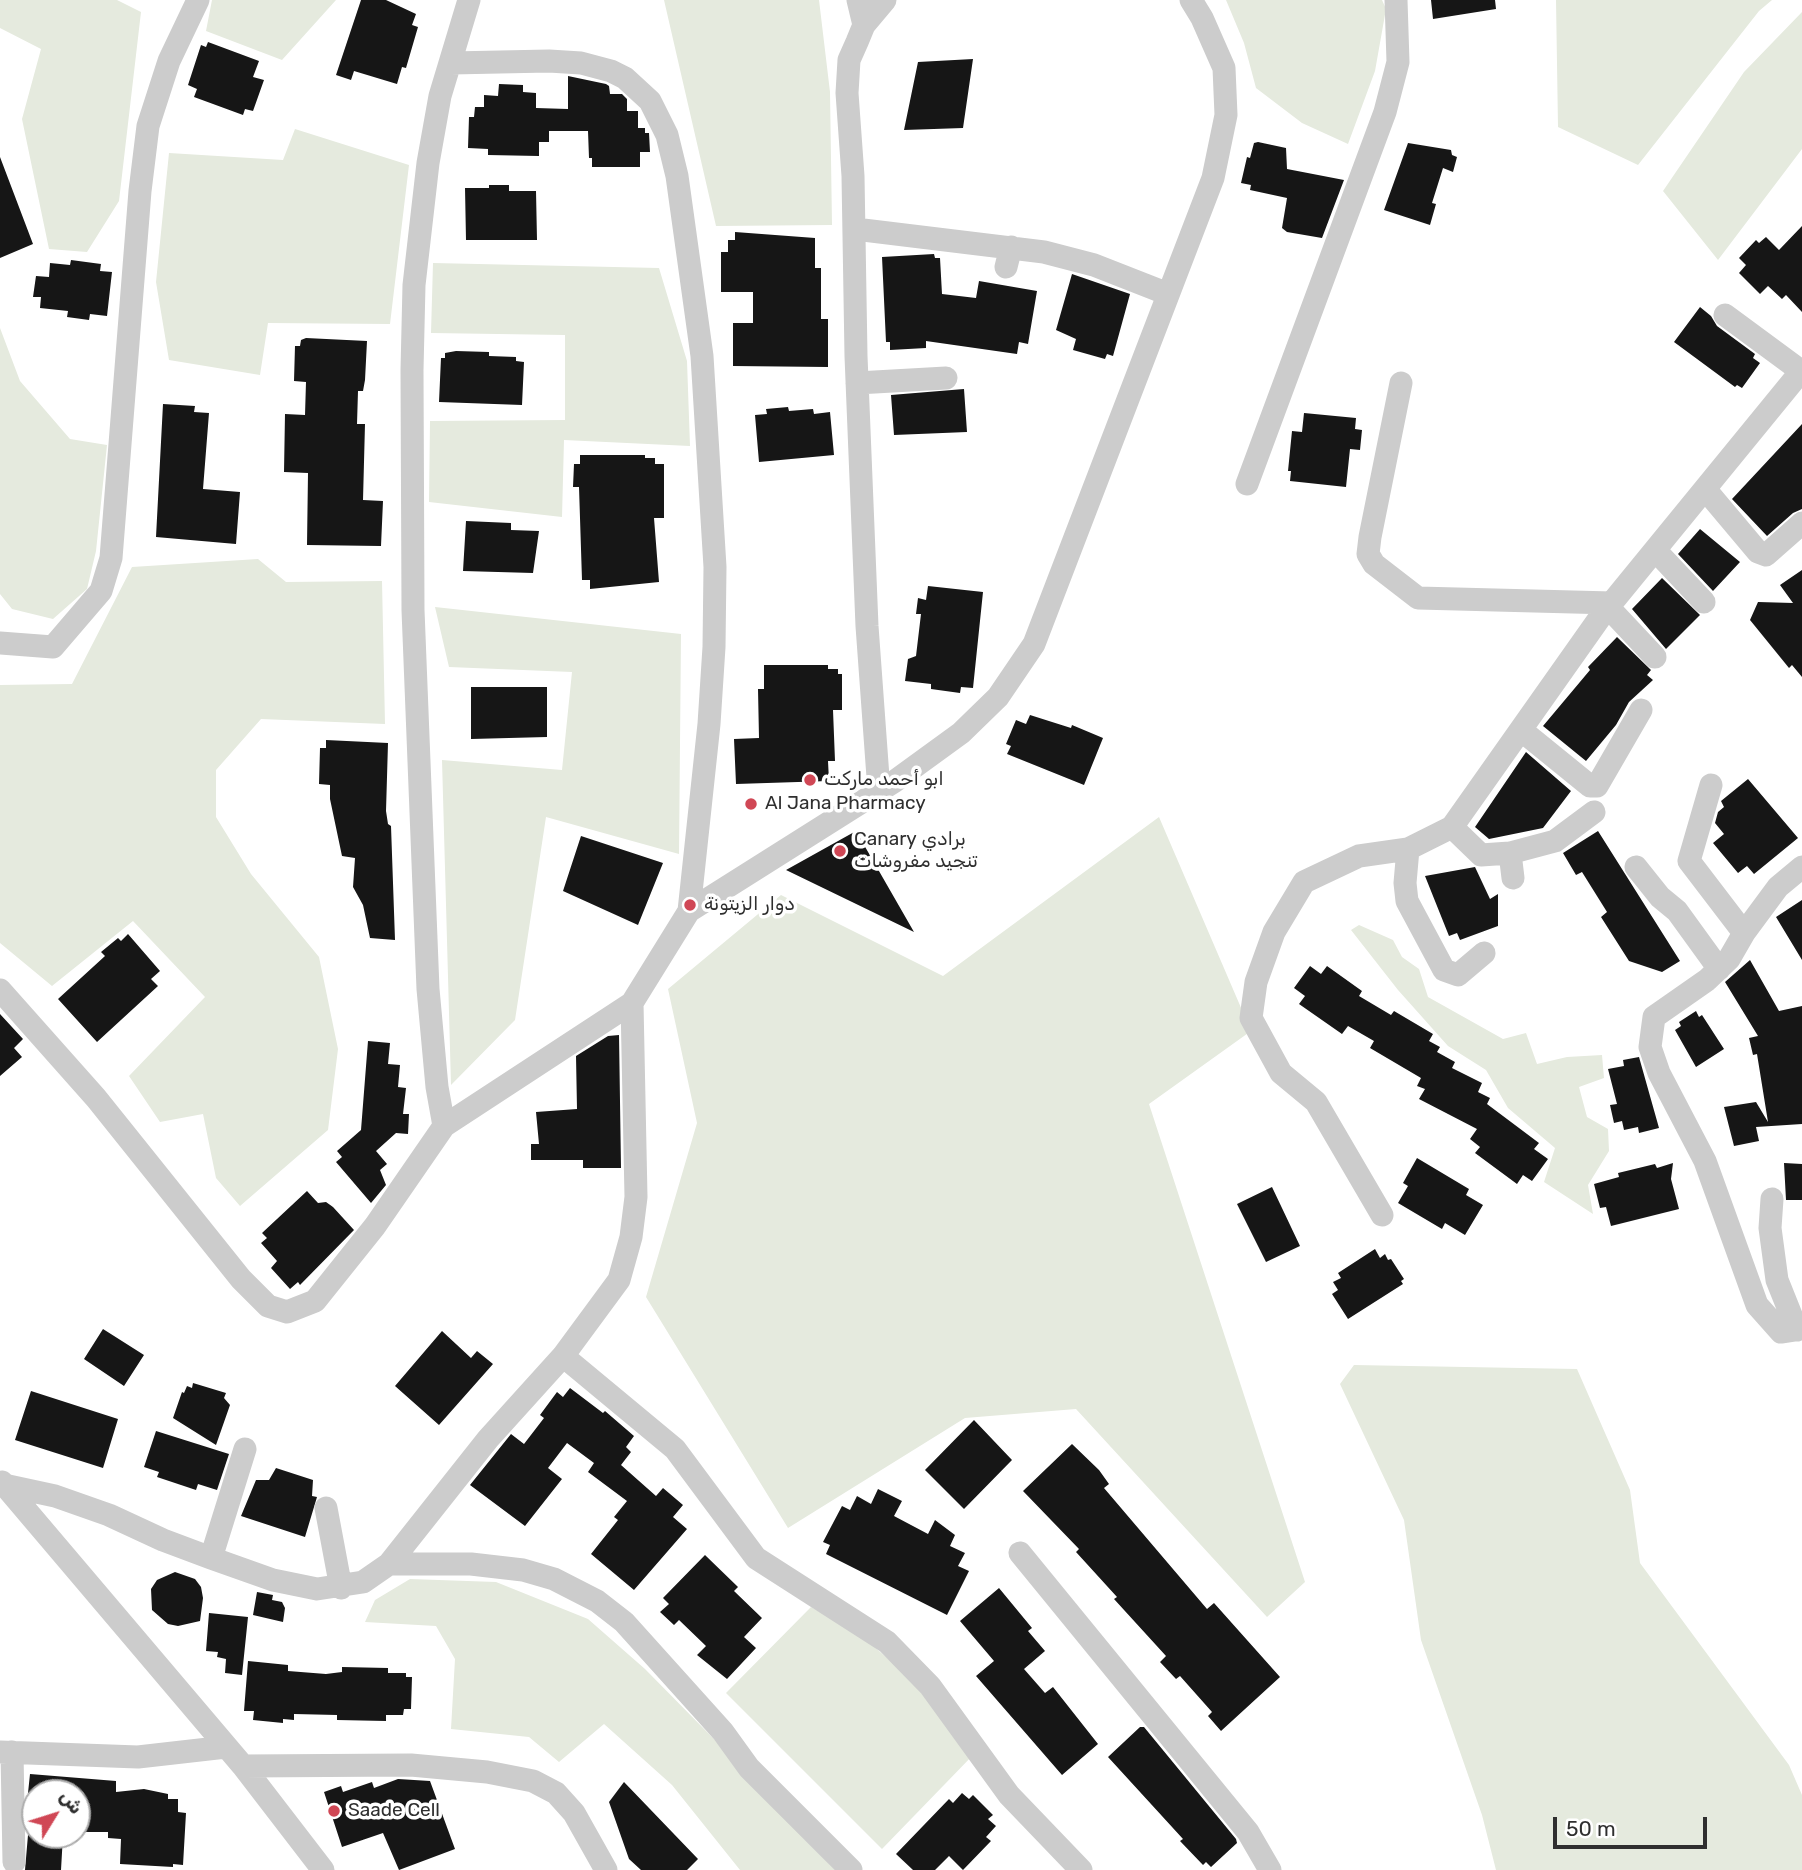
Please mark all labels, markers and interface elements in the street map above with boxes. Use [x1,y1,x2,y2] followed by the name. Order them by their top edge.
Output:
[824,769,944,791] place label: ابو أحمد ماركت
[802,772,818,788] marker: ابو أحمد ماركت
[765,793,926,815] place label: Al Jana Pharmacy
[743,796,759,812] marker: Al Jana Pharmacy
[854,829,978,873] place label: Canary برادي تنجيد مفروشات
[832,843,848,859] marker: Canary برادي تنجيد مفروشات
[704,894,795,916] place label: دوار الزيتونة
[682,897,698,913] marker: دوار الزيتونة
[21,1779,91,1849] north arrow
[55,1785,88,1819] text: ش
[348,1800,440,1822] place label: Saade Cell
[326,1803,342,1819] marker: Saade Cell
[1557,1804,1711,1848] scale bar
[1566,1816,1616,1841] text: 50 m

